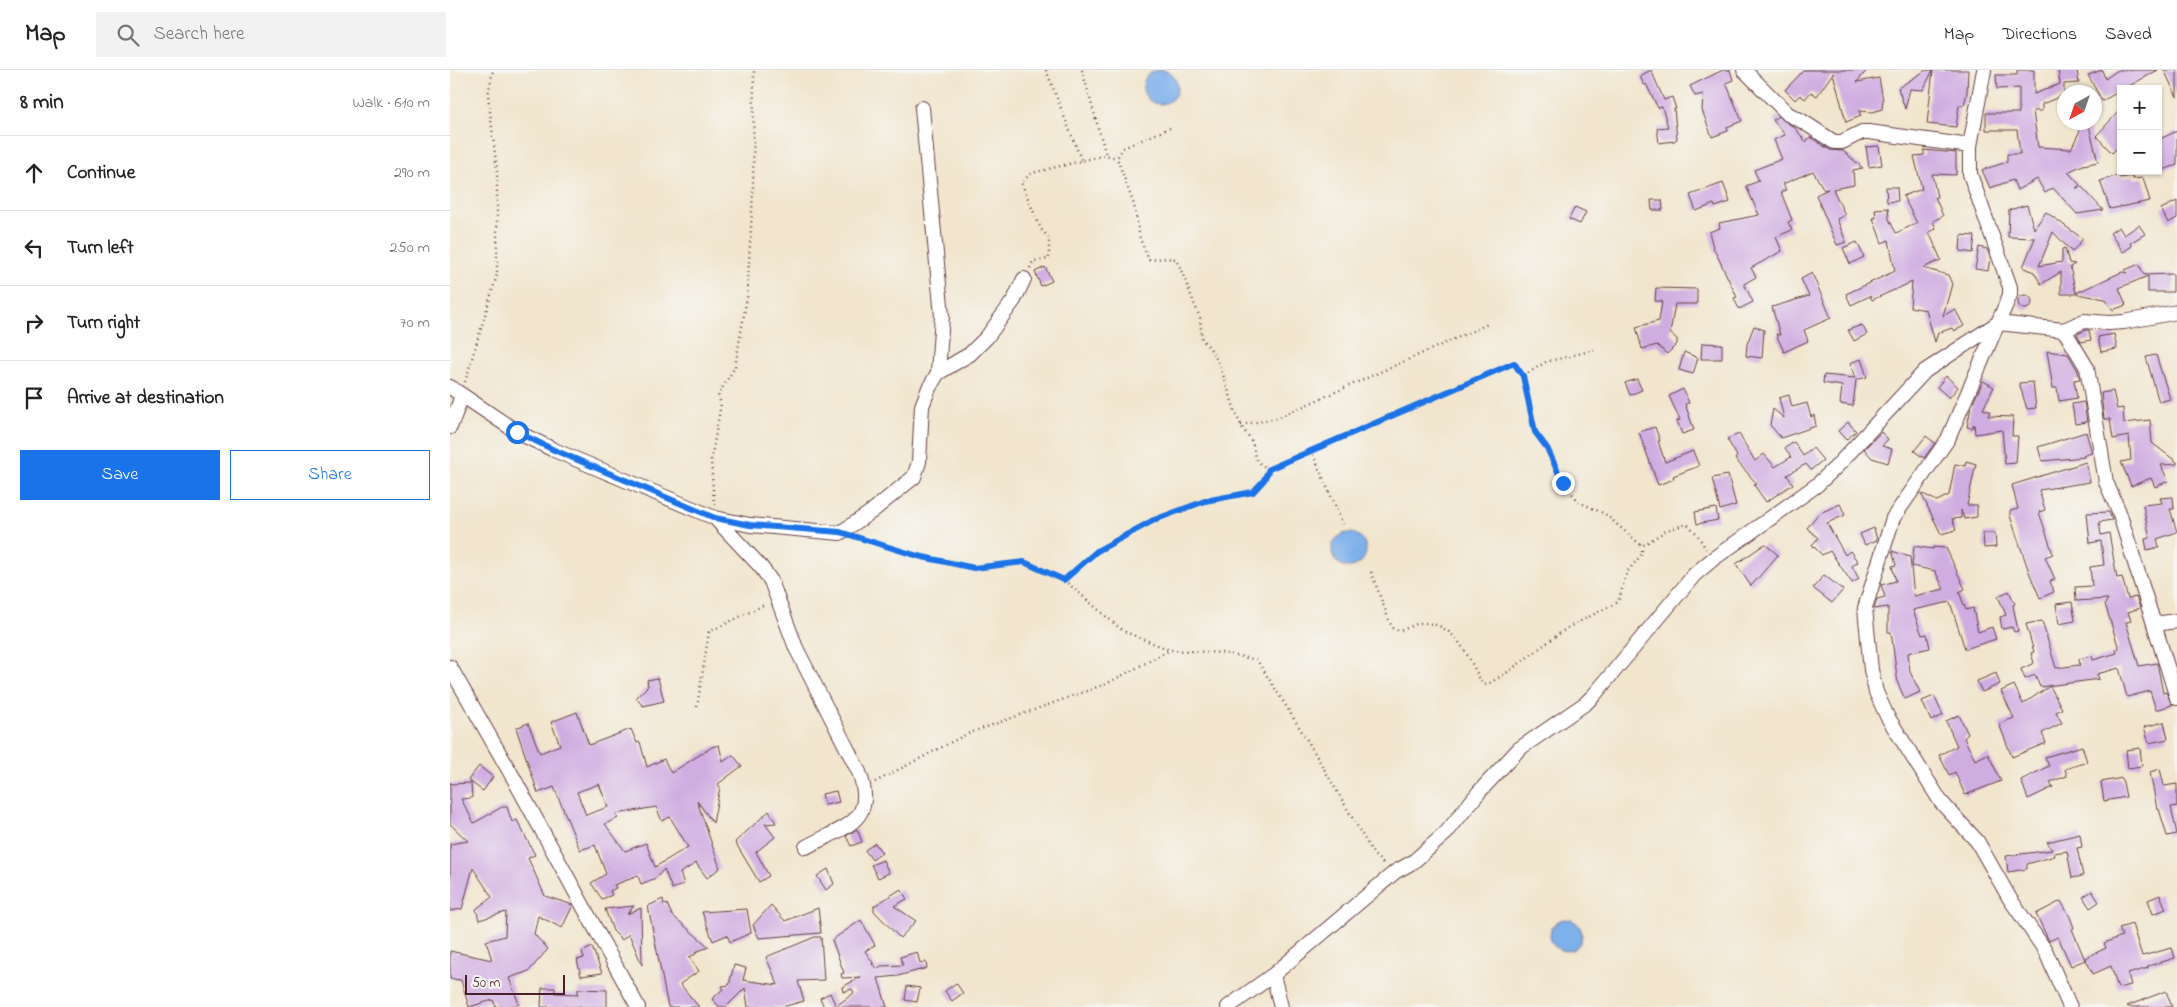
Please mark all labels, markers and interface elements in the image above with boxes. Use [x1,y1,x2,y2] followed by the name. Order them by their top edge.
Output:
[96,12,446,57] search box
[25,17,66,52] text: Map
[114,21,142,49] icon: search
[154,21,245,48] text: Search here
[1944,22,1974,48] text: Map
[2002,22,2077,48] text: Directions
[2105,22,2152,48] text: Saved
[2057,85,2102,130] north arrow
[2117,85,2162,175] map controls
[2117,85,2162,130] button: +
[20,88,64,118] text: 8 min
[352,91,430,115] text: Walk · 610 m
[2117,130,2162,175] button: −
[20,159,48,187] icon: ahead
[67,160,135,187] text: Continue
[394,161,430,185] text: 290 m
[20,234,48,262] icon: left
[67,235,134,262] text: Turn left
[390,236,430,260] text: 250 m
[20,309,48,337] icon: right
[67,310,140,337] text: Turn right
[400,311,430,335] text: 70 m
[20,384,48,412] icon: arrive
[67,385,224,412] text: Arrive at destination
[506,421,529,444] route start
[20,450,220,500] button: Save
[230,450,430,500] button: Share
[1552,472,1575,495] route end
[465,972,565,995] scale bar
[472,973,500,994] text: 50 m

